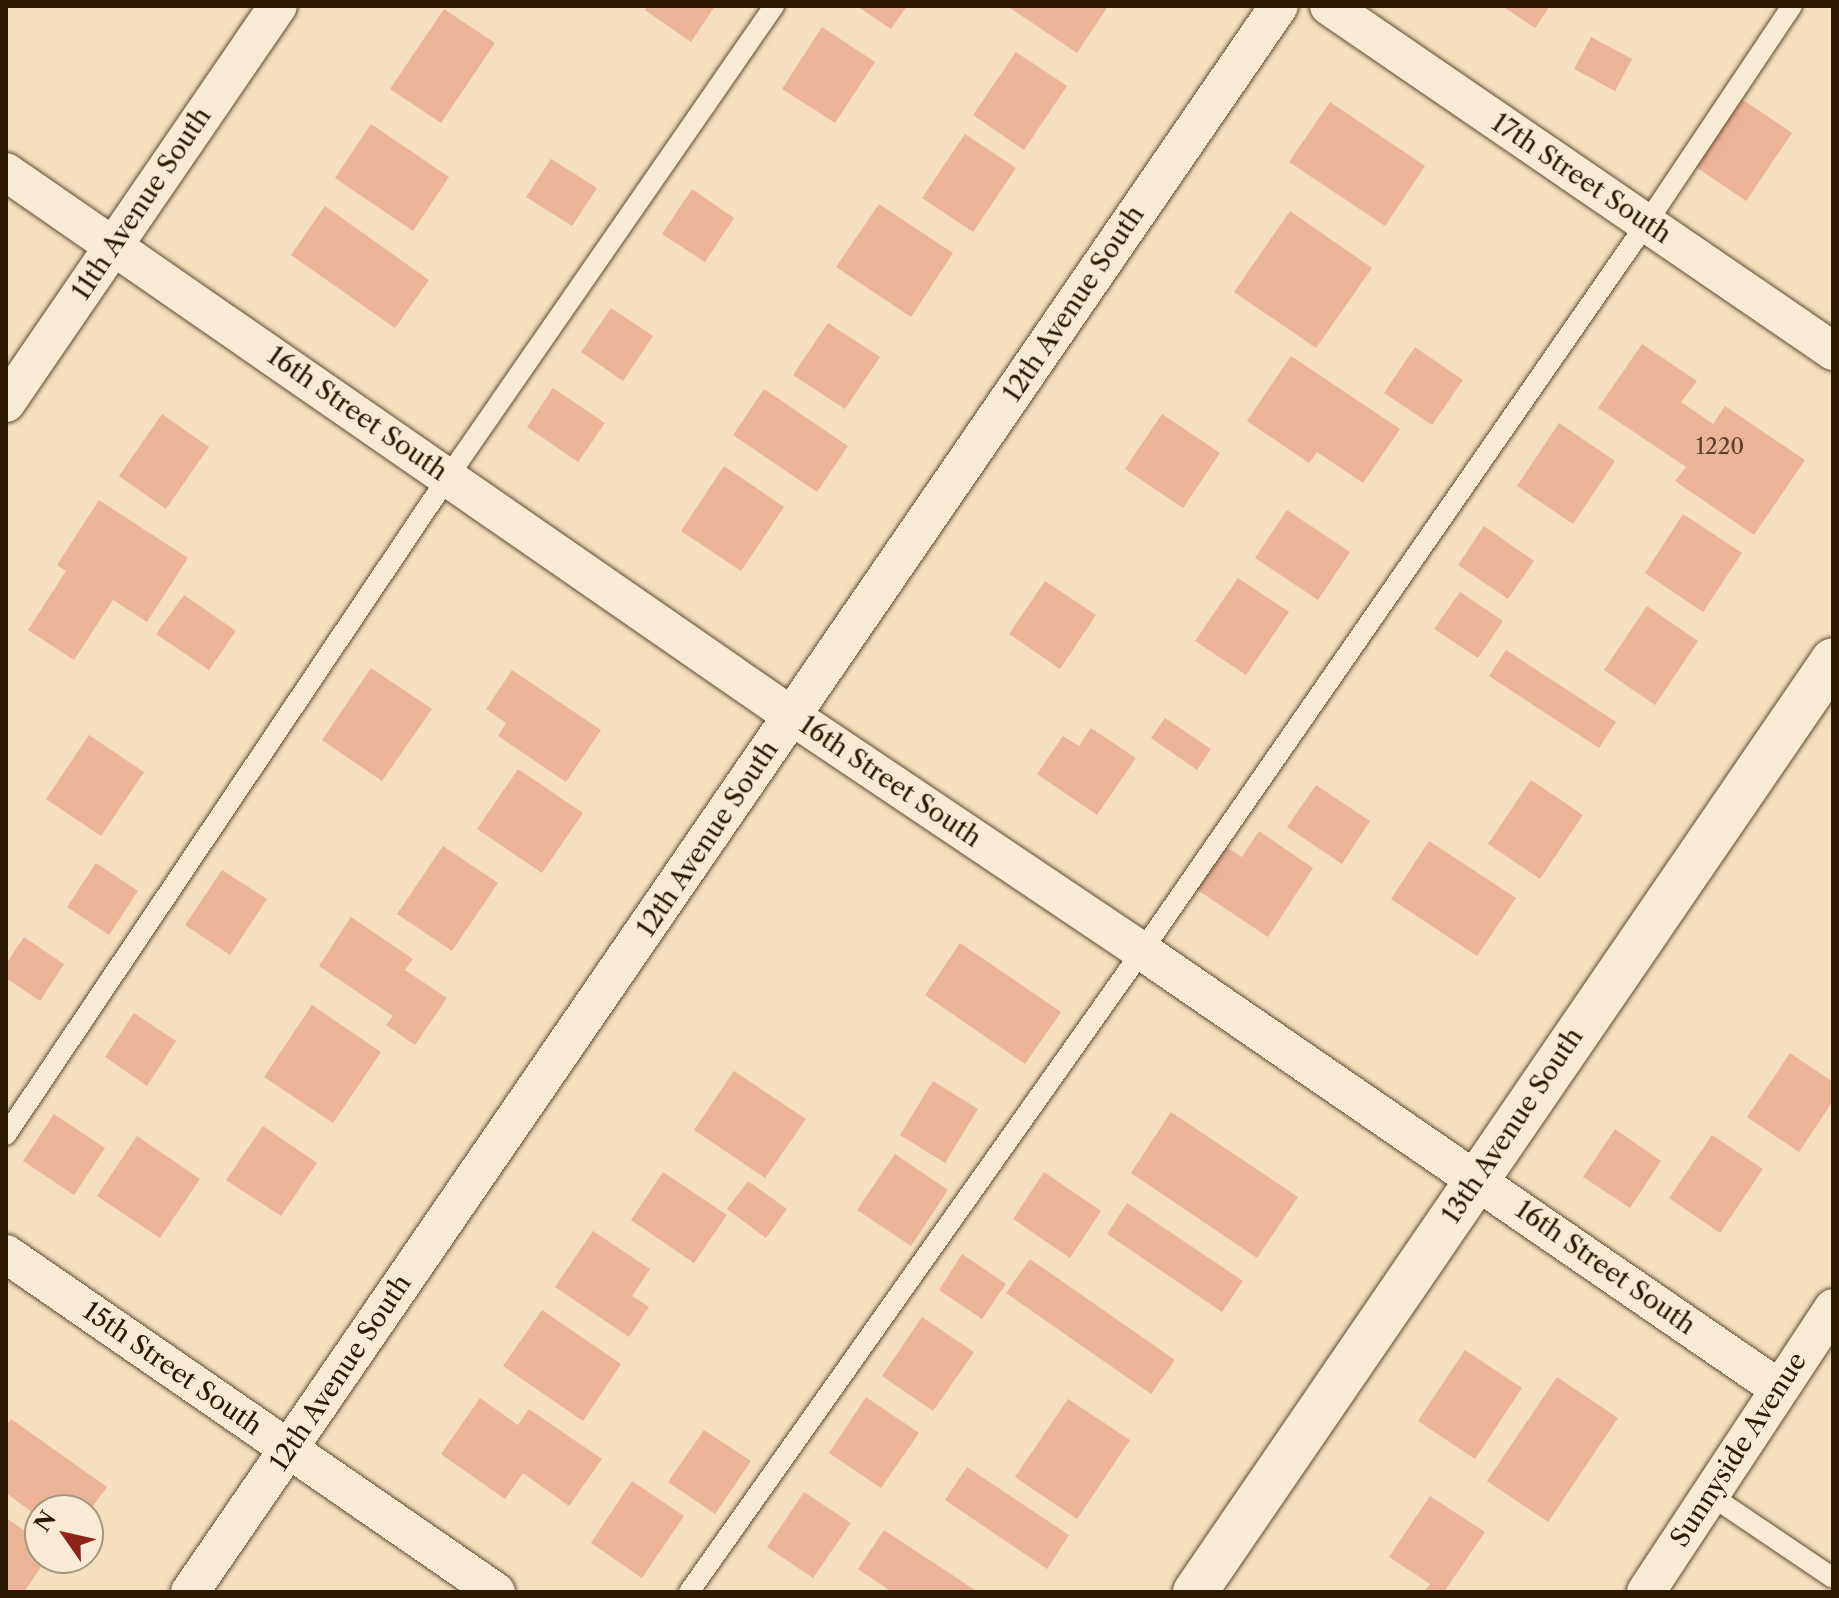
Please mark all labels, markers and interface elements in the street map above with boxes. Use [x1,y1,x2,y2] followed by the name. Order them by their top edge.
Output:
[66,101,218,307] street label: 11th Avenue South
[1485,107,1677,251] street label: 17th Street South
[997,200,1151,408] street label: 12th Avenue South
[261,340,453,488] street label: 16th Street South
[1696,434,1744,460] house number: 1220
[793,710,987,854] street label: 16th Street South
[631,735,785,943] street label: 12th Avenue South
[1436,1022,1590,1230] street label: 13th Avenue South
[1509,1194,1701,1342] street label: 16th Street South
[264,1269,418,1477] street label: 12th Avenue South
[77,1296,267,1442] street label: 15th Street South
[1664,1347,1814,1553] street label: Sunnyside Avenue
[24,1494,104,1574] north arrow
[29,1506,62,1537] text: N

